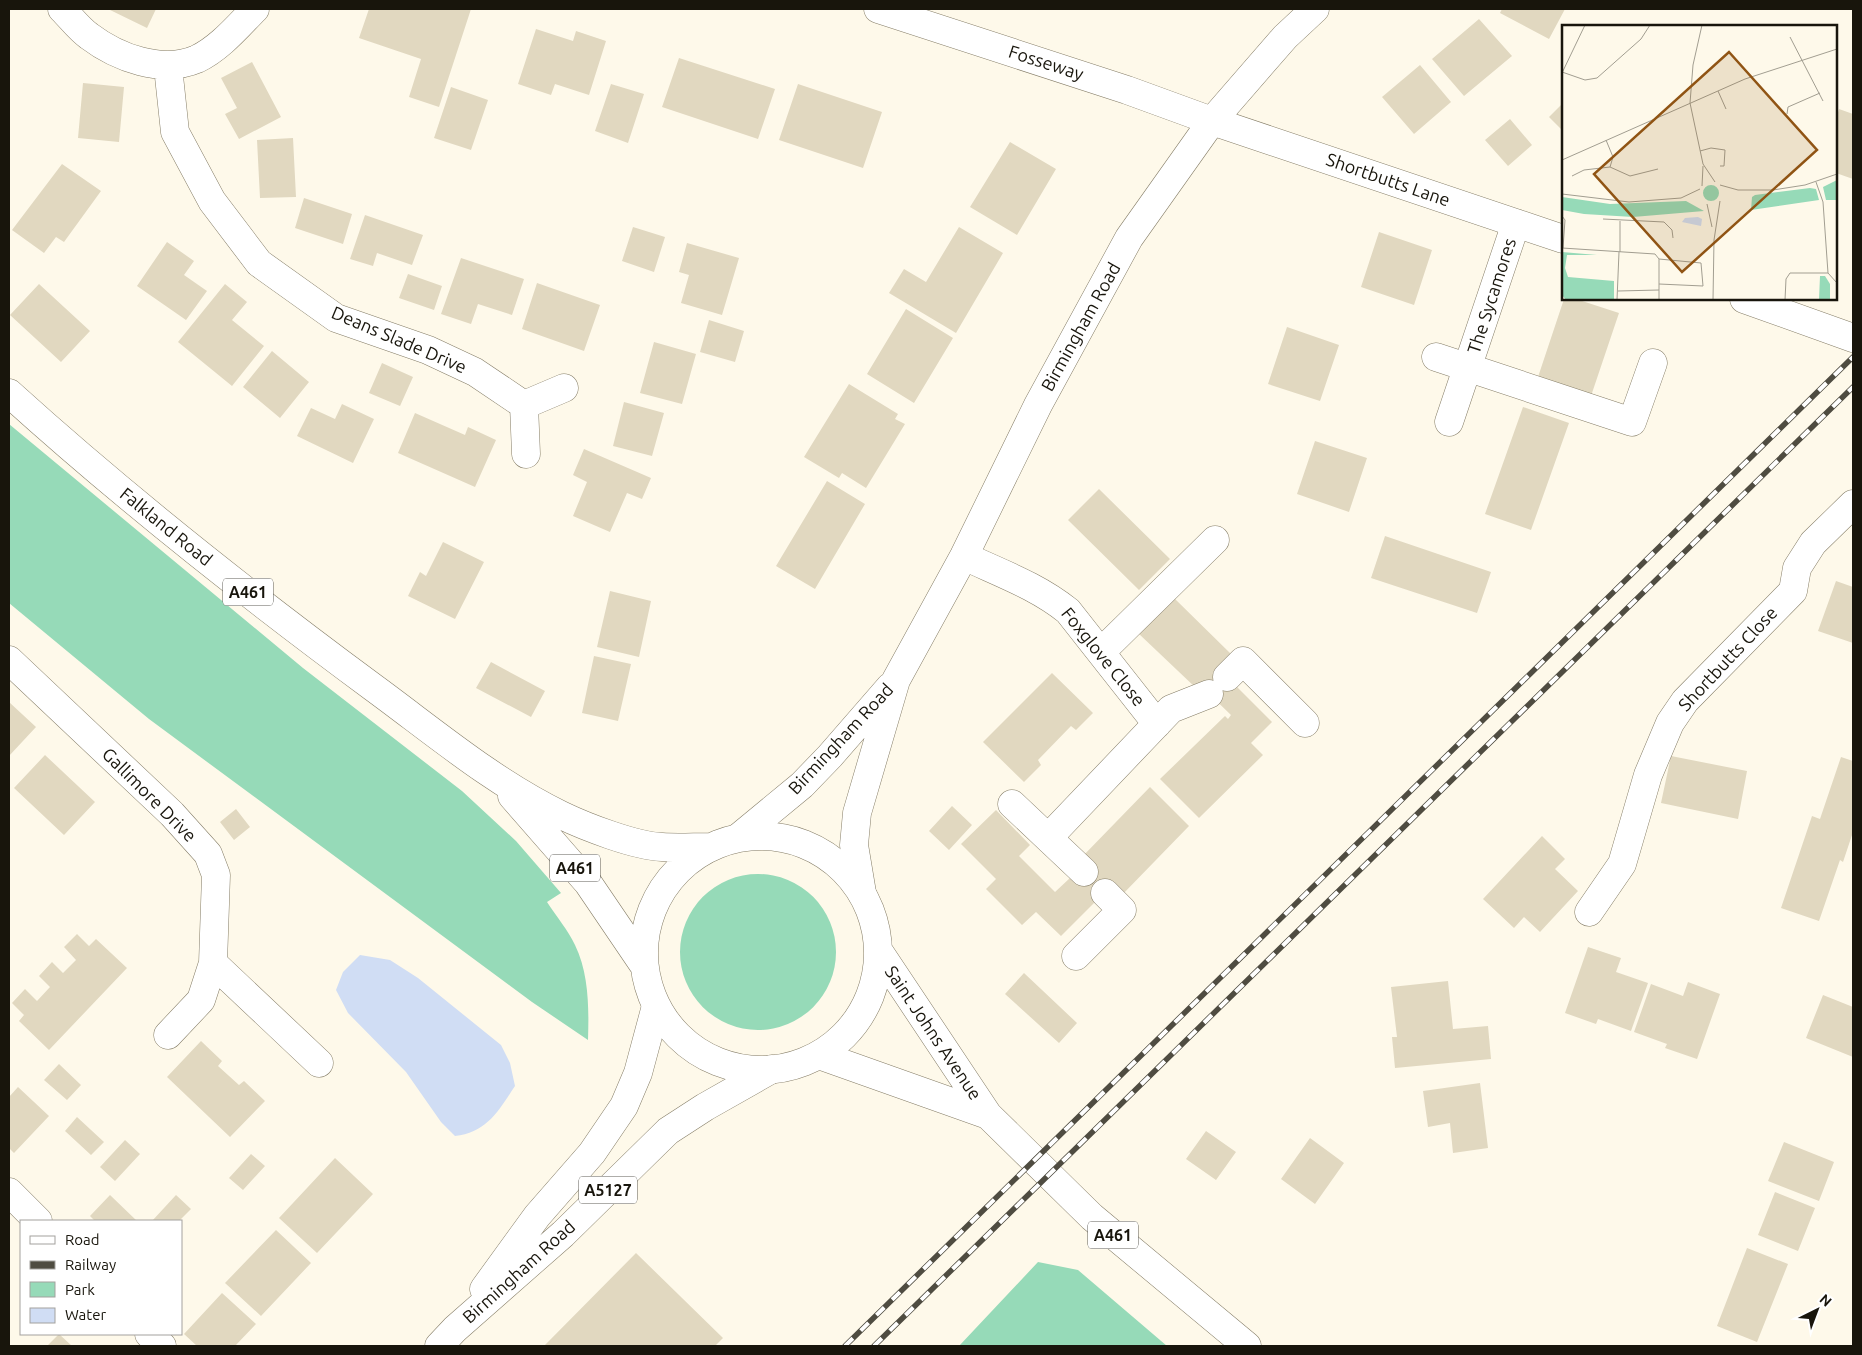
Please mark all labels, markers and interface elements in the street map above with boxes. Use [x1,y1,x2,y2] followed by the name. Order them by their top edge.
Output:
[1562,25,1837,300] inset map
[1006,41,1087,84] street label: Fosseway
[1324,148,1453,210] street label: Shortbutts Lane
[1463,235,1519,356] street label: The Sycamores
[1037,259,1124,394] street label: Birmingham Road
[329,302,470,377] street label: Deans Slade Drive
[117,483,217,569] street label: Falkland Road
[223,578,273,606] road number: A461
[1674,602,1781,715] street label: Shortbutts Close
[1058,603,1150,710] street label: Foxglove Close
[784,679,897,798] street label: Birmingham Road
[99,743,201,845] street label: Gallimore Drive
[550,854,600,881] road number: A461
[882,962,986,1103] street label: Saint Johns Avenue
[579,1176,637,1204] road number: A5127
[458,1216,578,1327] street label: Birmingham Road
[20,1220,182,1335] legend
[1088,1222,1138,1248] road number: A461
[65,1231,100,1248] text: Road
[65,1256,116,1273] text: Railway
[65,1281,95,1298] text: Park
[1792,1285,1842,1335] north arrow
[1816,1291,1835,1310] text: N
[65,1306,106,1323] text: Water

